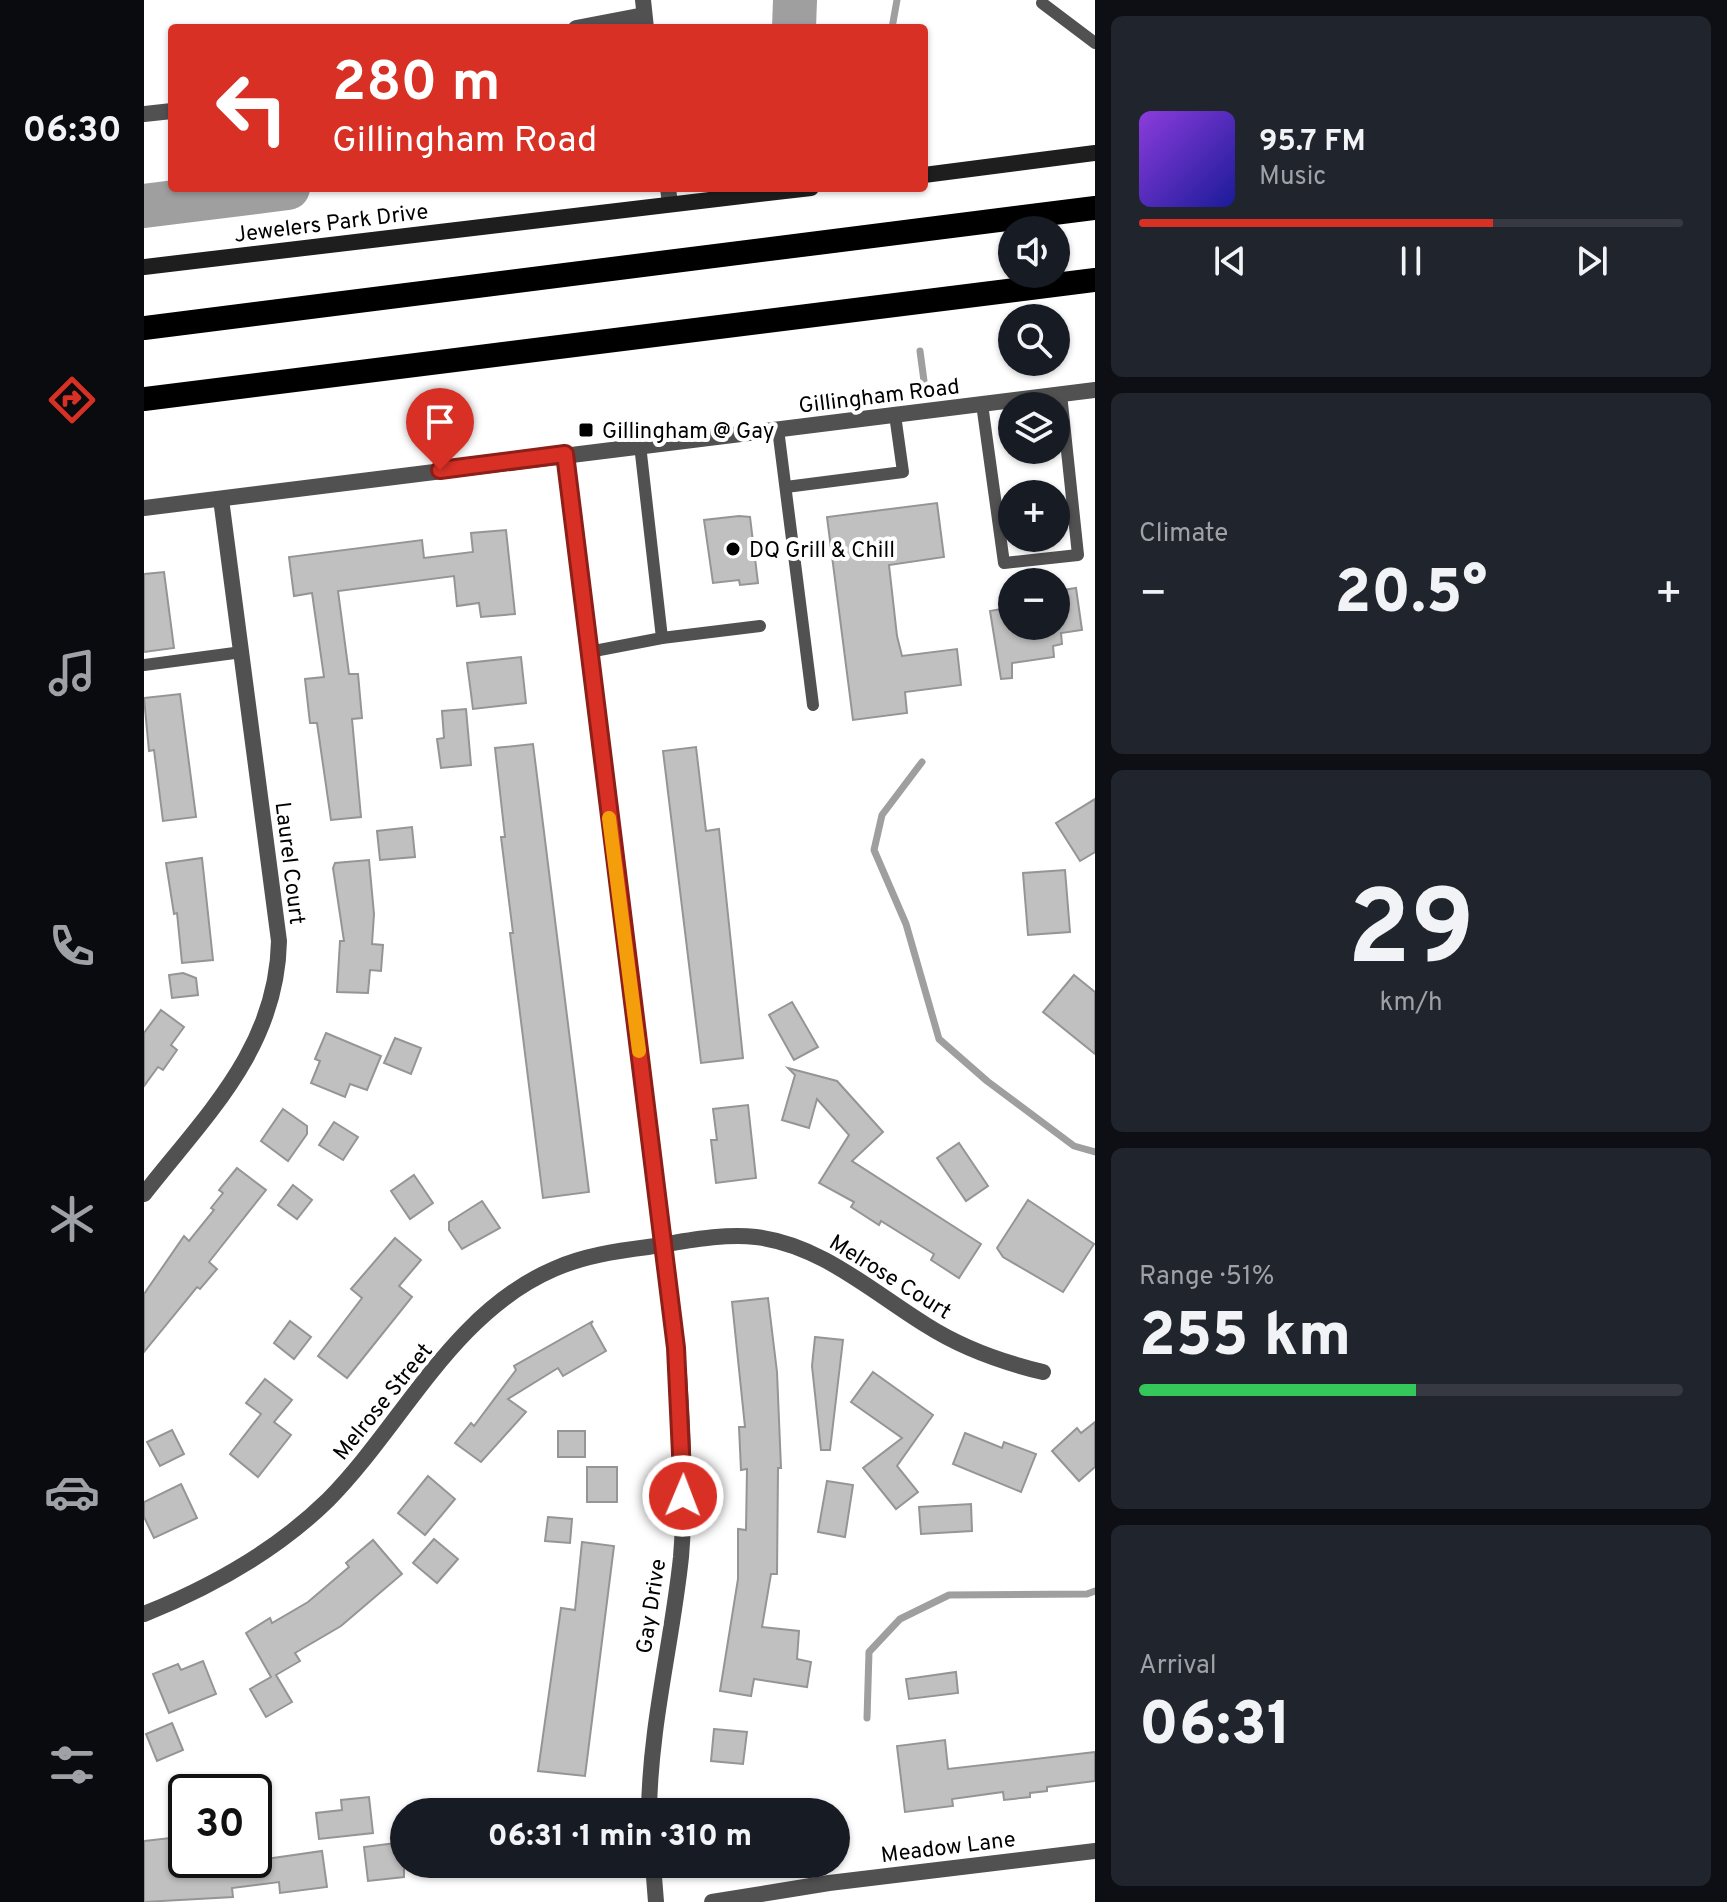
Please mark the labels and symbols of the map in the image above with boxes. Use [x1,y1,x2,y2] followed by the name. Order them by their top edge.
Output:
[233,199,430,250] street label: Jewelers Park Drive
[797,374,961,421] street label: Gillingham Road
[406,388,474,470] pin
[602,419,774,446] place label: Gillingham @ Gay
[577,421,595,439] marker: Gillingham @ Gay
[749,538,895,565] place label: DQ Grill & Chill
[724,540,742,558] marker: DQ Grill & Chill
[268,800,309,926] street label: Laurel Court
[824,1230,956,1326] street label: Melrose Court
[328,1338,439,1467] street label: Melrose Street
[641,1454,725,1538] position arrow
[632,1557,673,1656] street label: Gay Drive
[168,1774,272,1878] speed limit sign: 30
[879,1827,1017,1870] street label: Meadow Lane

